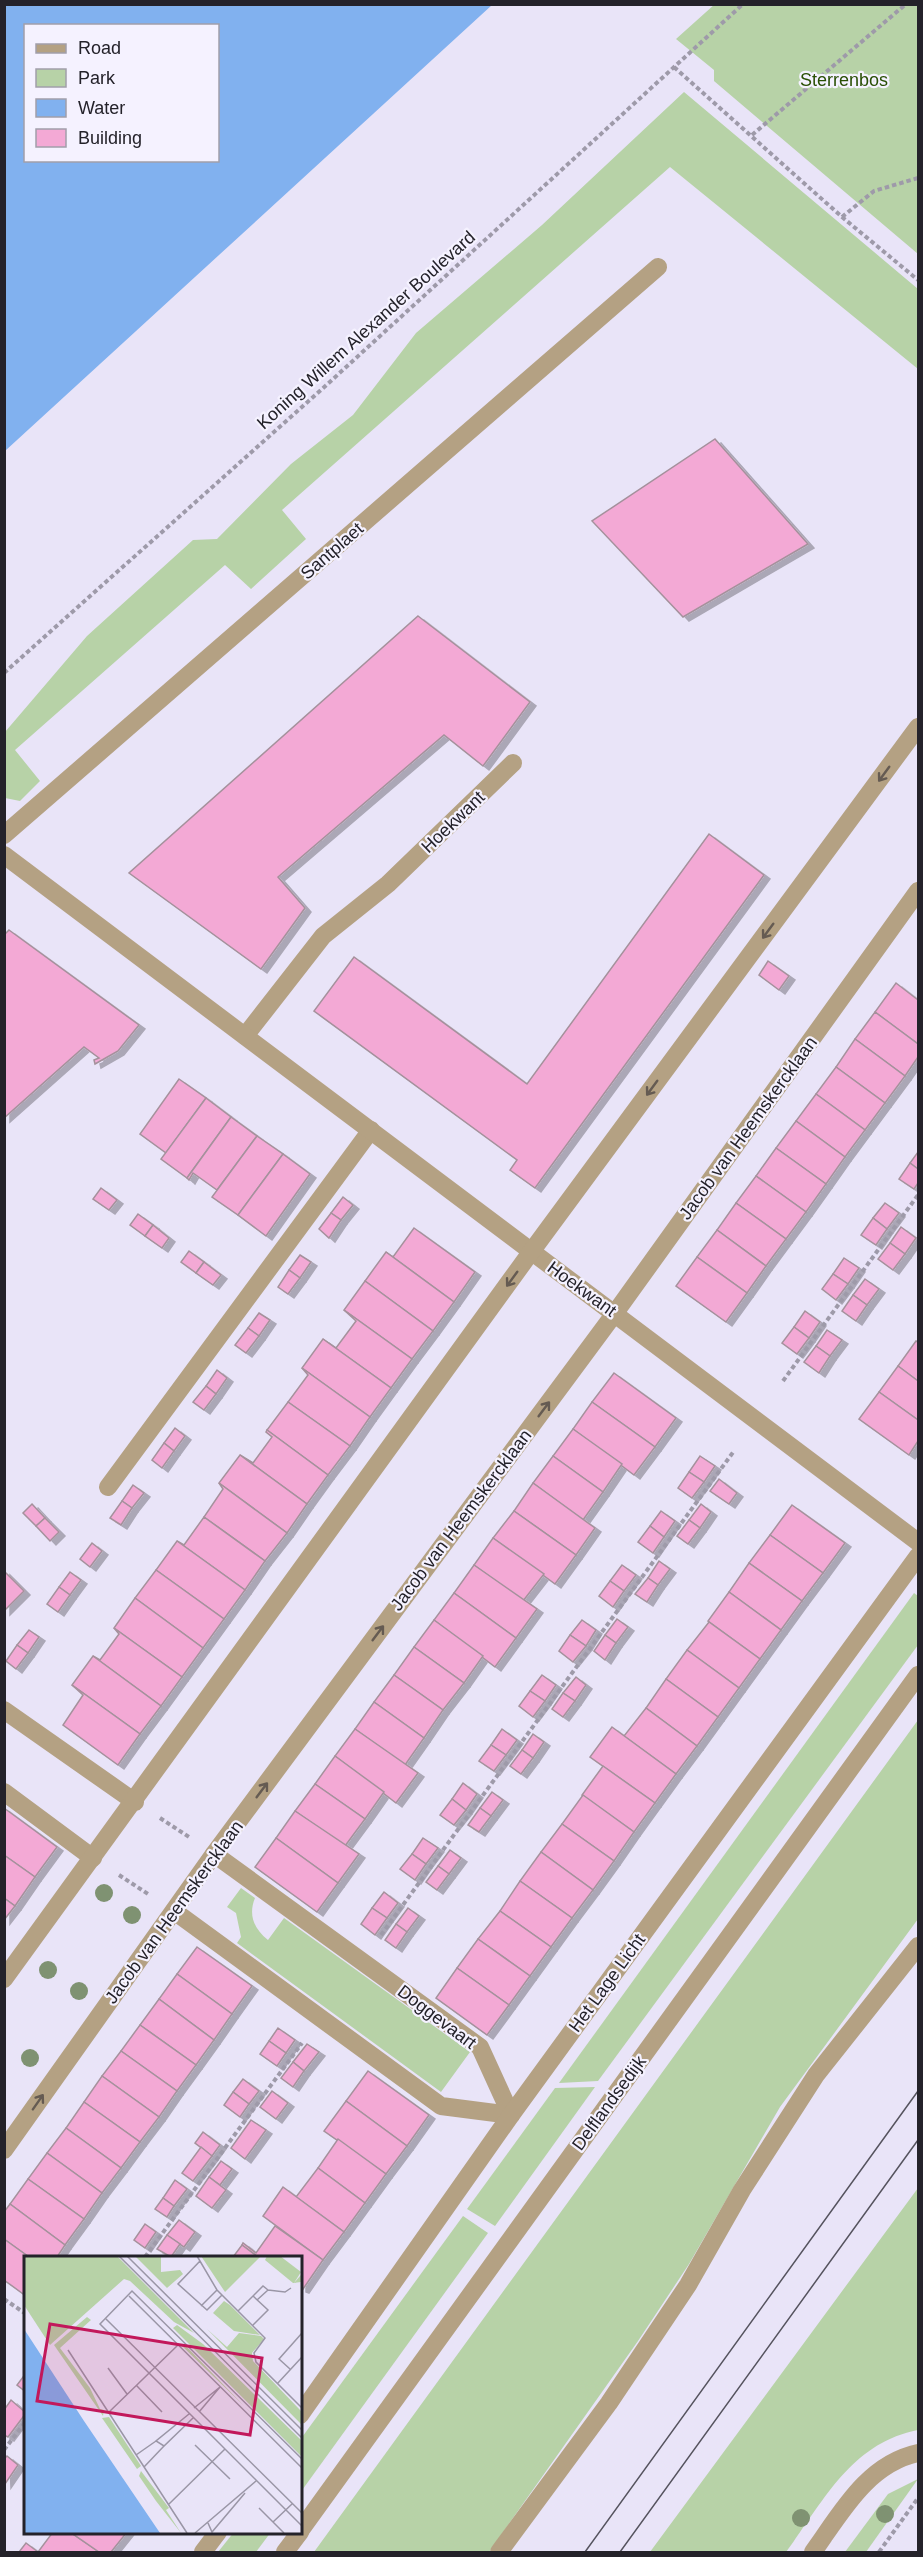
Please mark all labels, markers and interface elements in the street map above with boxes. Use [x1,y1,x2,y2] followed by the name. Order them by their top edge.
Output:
[24,24,219,162] legend
[78,38,121,58] text: Road
[78,68,116,88] text: Park
[800,70,888,90] park label: Sterrenbos
[78,98,125,118] text: Water
[78,128,142,148] text: Building
[253,227,479,433] street label: Koning Willem Alexander Boulevard
[297,519,367,583] street label: Santplaet
[878,766,891,782] one-way arrow
[417,787,489,857] street label: Hoekwant
[762,923,775,939] one-way arrow
[675,1033,821,1223] street label: Jacob van Heemskercklaan
[646,1080,659,1096] one-way arrow
[544,1257,620,1321] street label: Hoekwant
[506,1270,518,1287] one-way arrow
[537,1402,550,1418] one-way arrow
[386,1426,536,1614] street label: Jacob van Heemskercklaan
[371,1626,384,1642] one-way arrow
[255,1782,268,1798] one-way arrow
[101,1817,247,2007] street label: Jacob van Heemskercklaan
[565,1930,649,2036] street label: Het Lage Licht
[394,1981,480,2053] street label: Doggevaart
[568,2051,651,2154] street label: Delflandsedijk
[32,2095,44,2111] one-way arrow
[24,2256,302,2533] inset map

